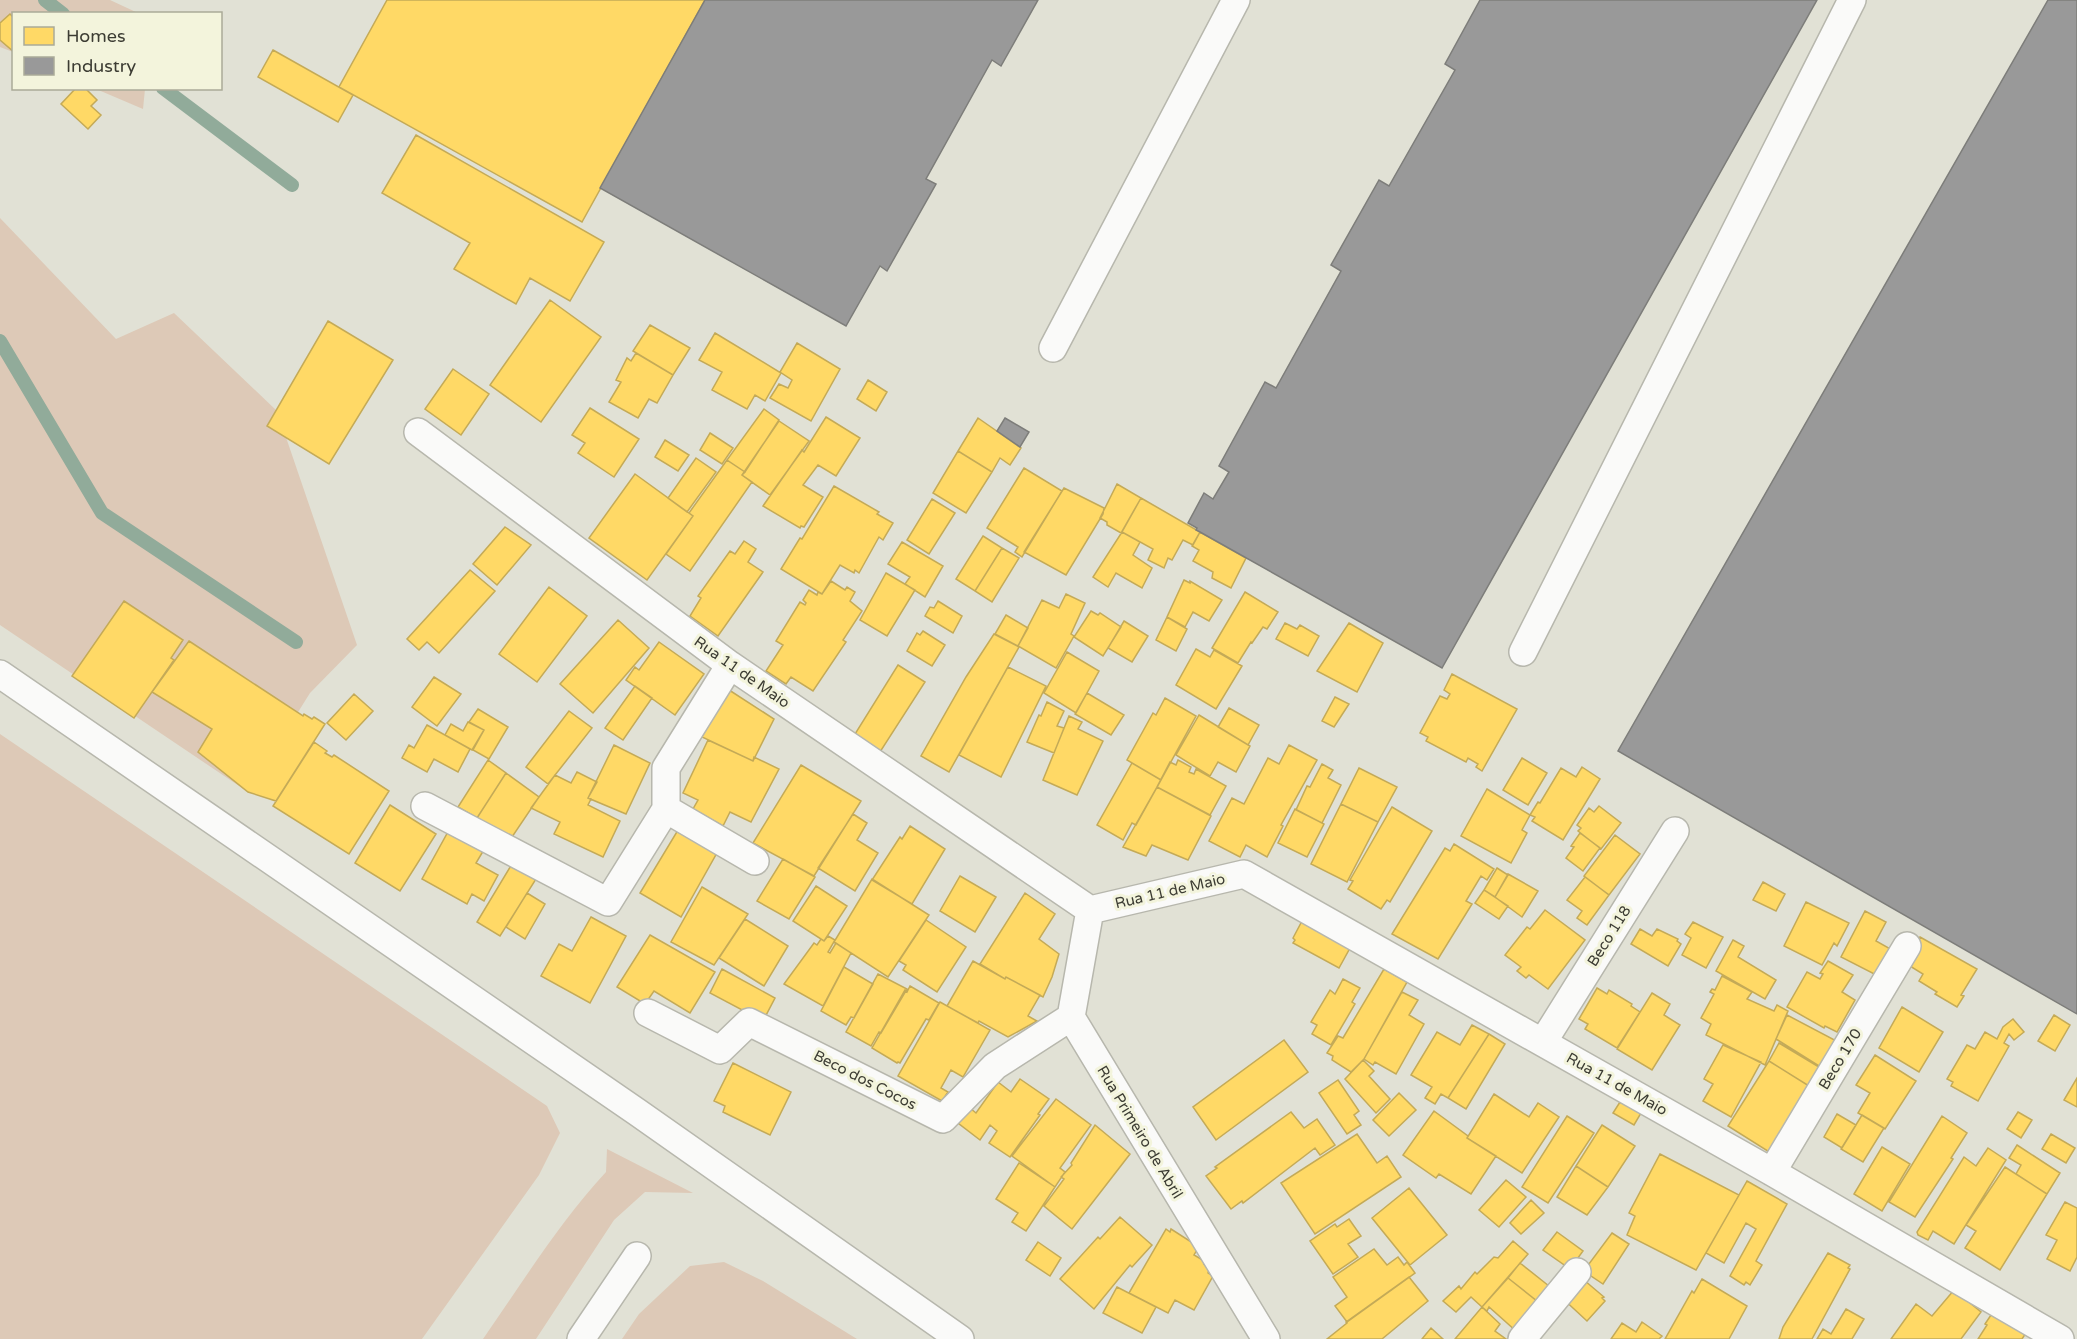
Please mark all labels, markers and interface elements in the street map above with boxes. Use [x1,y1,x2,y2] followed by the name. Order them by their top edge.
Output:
[12,12,222,90] legend
[66,25,126,47] text: Homes
[66,55,137,77] text: Industry
[691,632,793,712] street label: Rua 11 de Maio
[1113,870,1227,912] street label: Rua 11 de Maio
[1583,902,1635,970] street label: Beco 118
[1815,1025,1865,1093] street label: Beco 170
[811,1046,919,1114] street label: Beco dos Cocos
[1563,1049,1671,1119] street label: Rua 11 de Maio
[1093,1062,1187,1202] street label: Rua Primeiro de Abril

